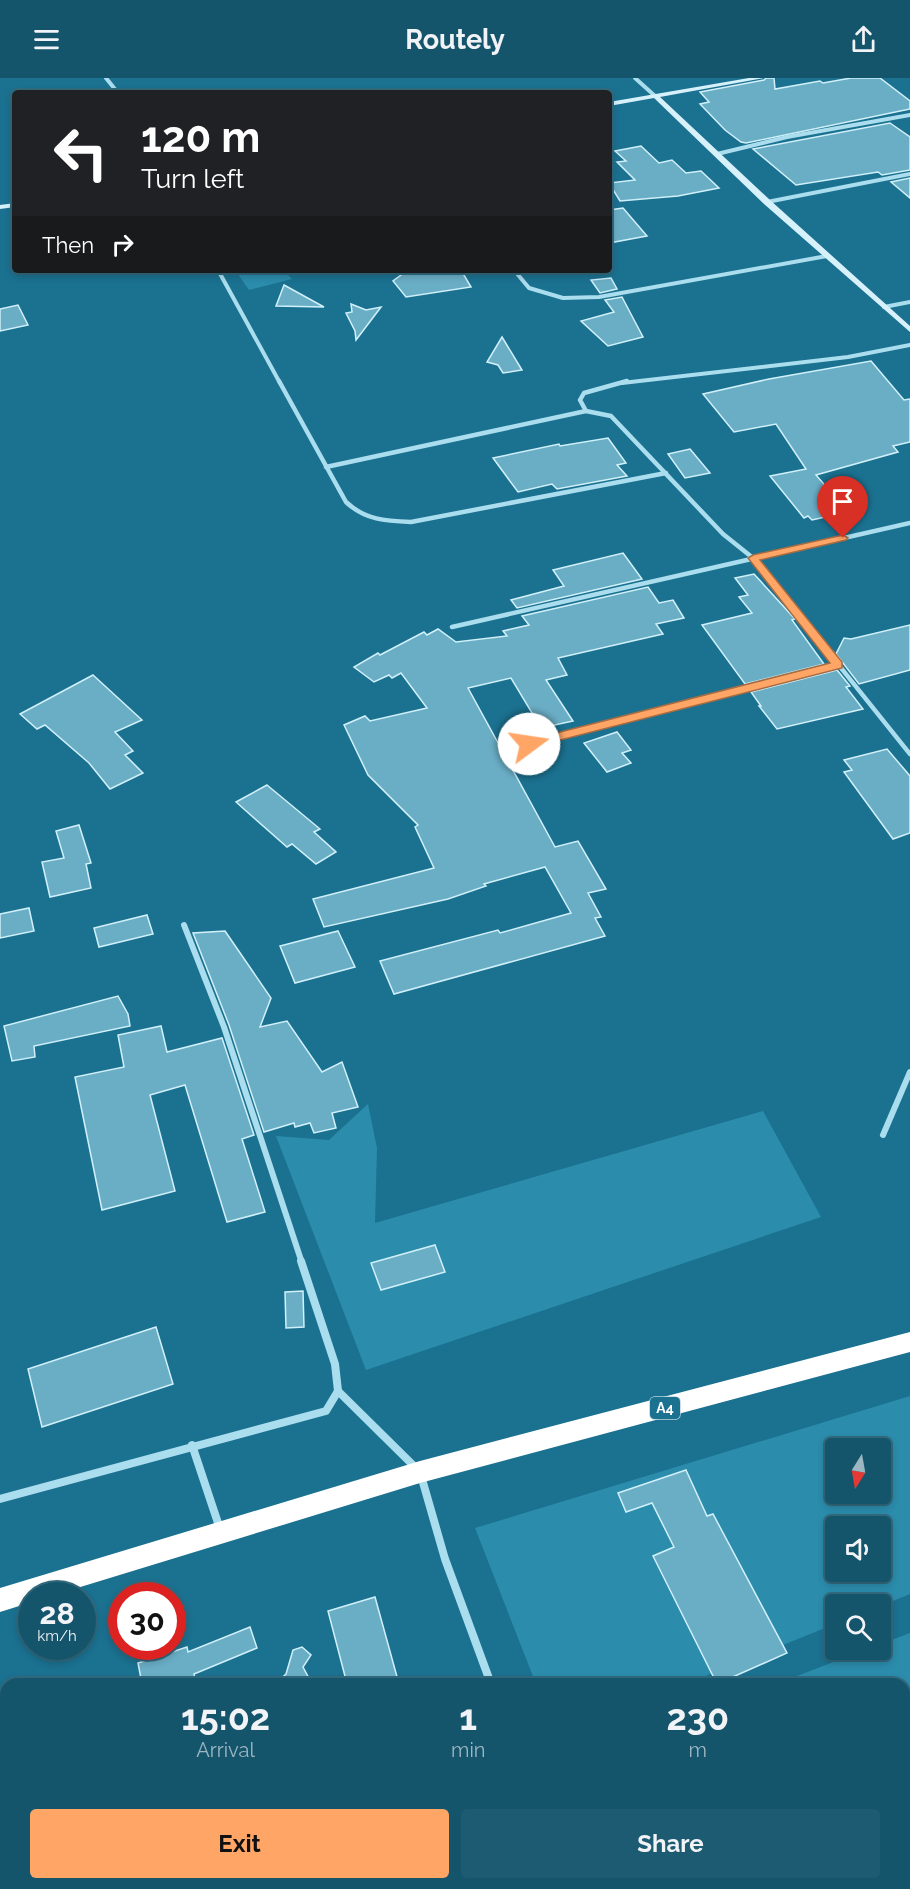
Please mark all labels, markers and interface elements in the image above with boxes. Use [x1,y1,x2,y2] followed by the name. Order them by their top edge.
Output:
[30,23,63,56] icon: menu
[847,23,880,56] icon: share
[405,24,505,55] text: Routely
[141,113,260,162] text: 120 m
[42,114,120,192] icon: left
[141,163,244,194] text: Turn left
[106,228,139,261] icon: right
[42,232,94,258] text: Then
[817,476,868,538] pin
[826,485,859,518] icon: arrive
[497,712,561,776] position arrow
[650,1397,680,1419] road number: A4
[825,1438,891,1504] north arrow
[825,1438,891,1660] map controls
[825,1516,891,1582] button: sound
[108,1582,186,1660] speed limit sign: 30
[825,1594,891,1660] button: search
[39,1596,75,1631] text: 28
[37,1627,77,1645] text: km/h
[181,1696,270,1738] text: 15:02
[459,1696,477,1738] text: 1
[666,1696,729,1738] text: 230
[196,1738,255,1762] text: Arrival
[451,1738,485,1762] text: min
[689,1738,707,1762] text: m
[30,1809,449,1878] button: Exit
[461,1809,880,1878] button: Share

